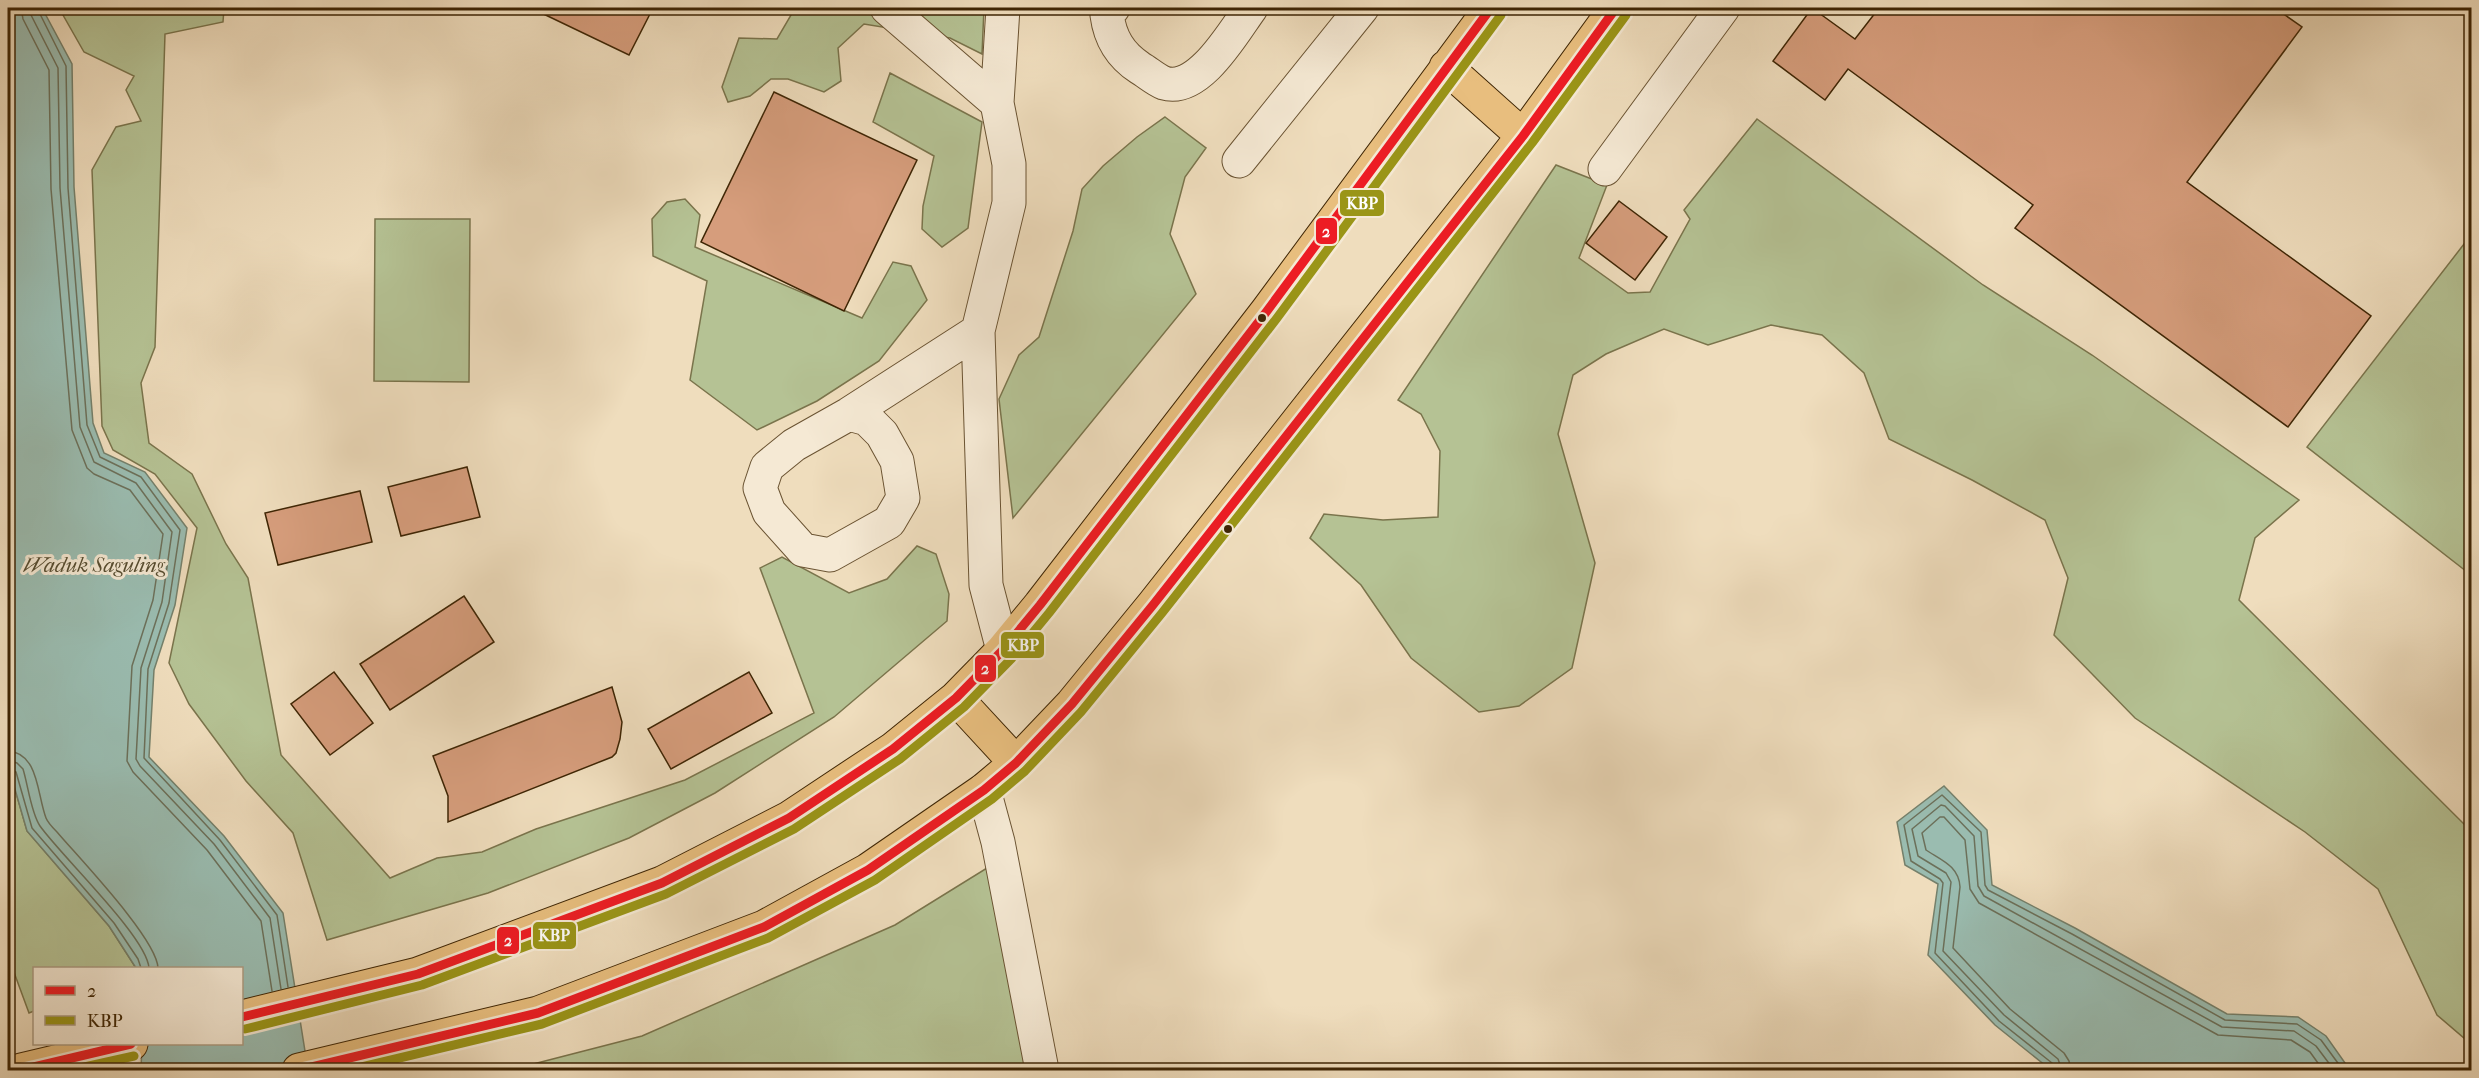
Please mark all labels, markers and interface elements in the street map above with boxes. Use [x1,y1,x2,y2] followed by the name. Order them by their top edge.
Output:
[1339,189,1385,217] line badge: KBP
[1346,194,1378,213] text: KBP
[1315,217,1338,245] line badge: 2
[1322,222,1330,241] text: 2
[1256,312,1268,324] unlabelled marker
[1222,523,1234,535] unlabelled marker
[23,553,166,577] water label: Waduk Saguling
[1000,631,1045,659] line badge: KBP
[1007,636,1039,655] text: KBP
[974,654,997,683] line badge: 2
[981,659,989,678] text: 2
[532,921,577,950] line badge: KBP
[496,926,520,955] line badge: 2
[538,926,570,945] text: KBP
[504,931,512,950] text: 2
[33,967,243,1045] legend
[87,981,96,1002] text: 2
[87,1011,123,1032] text: KBP

